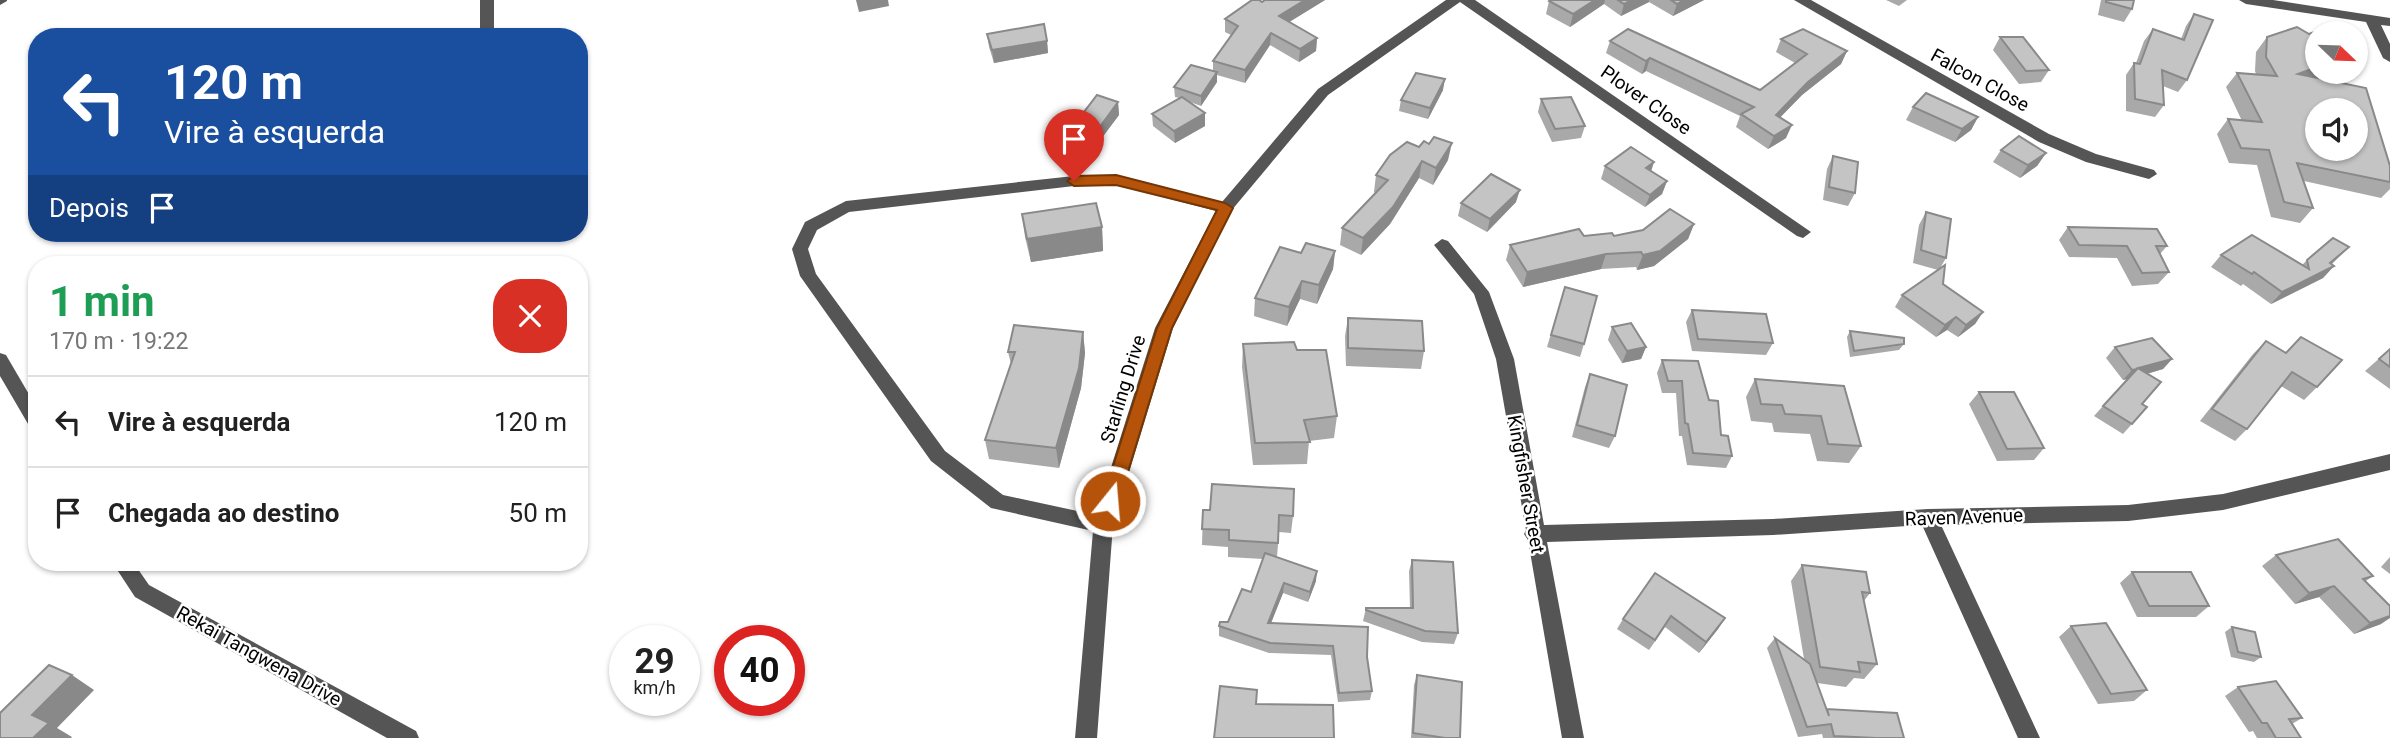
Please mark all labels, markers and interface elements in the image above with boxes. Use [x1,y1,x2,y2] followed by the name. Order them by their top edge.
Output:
[2305,21,2368,84] north arrow
[2305,21,2368,161] map controls
[1927,44,2033,116] street label: Falcon Close
[164,54,303,111] text: 120 m
[49,56,140,147] icon: left
[1596,60,1696,140] street label: Plover Close
[2305,98,2368,161] button: sound
[1044,109,1104,181] pin
[164,113,385,151] text: Vire à esquerda
[1055,120,1093,158] icon: arrive
[143,189,181,227] icon: arrive
[49,193,129,223] text: Depois
[49,277,155,326] text: 1 min
[493,279,567,353] button: close
[49,328,188,355] text: 170 m · 19:22
[1096,332,1150,446] street label: Starling Drive
[49,403,87,441] icon: left
[108,407,291,437] text: Vire à esquerda
[494,407,567,437] text: 120 m
[1503,413,1549,555] street label: Kingfisher Street
[1073,464,1147,538] position arrow
[49,494,87,532] icon: arrive
[108,498,339,528] text: Chegada ao destino
[509,498,567,528] text: 50 m
[1904,503,2024,531] street label: Raven Avenue
[172,601,346,711] street label: Rekai Tangwena Drive
[714,625,805,716] speed limit sign: 40
[634,641,675,682] text: 29
[633,677,676,698] text: km/h

